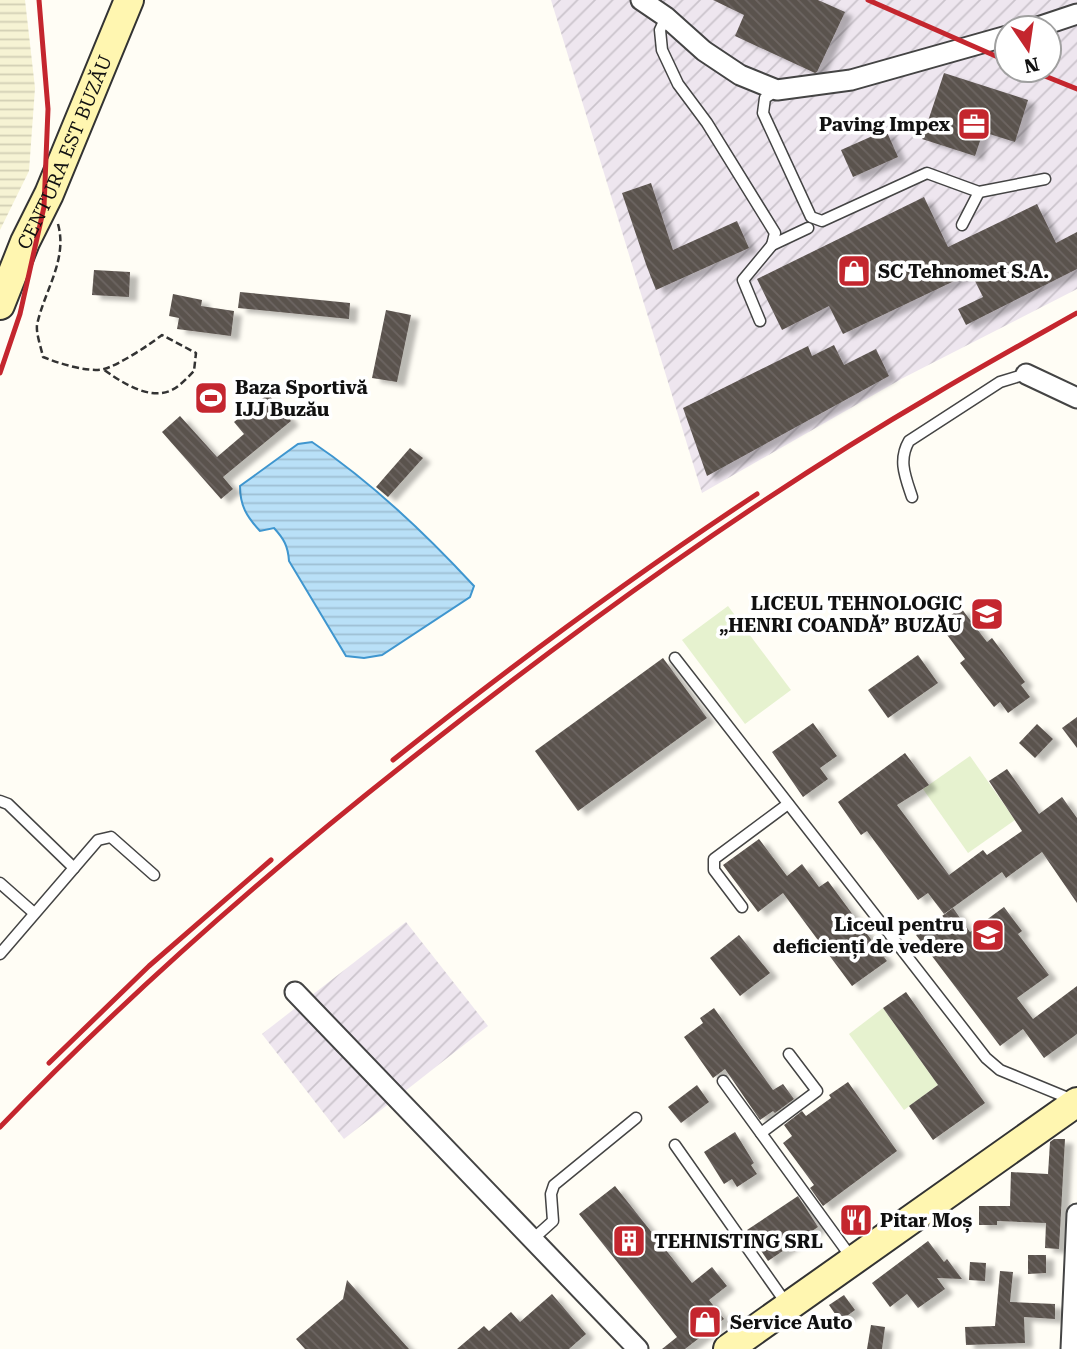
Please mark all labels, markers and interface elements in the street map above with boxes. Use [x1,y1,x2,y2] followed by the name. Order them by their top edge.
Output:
[993,14,1063,84] north arrow
[12,52,117,253] street label: CENTURA EST BUZĂU
[1022,52,1041,78] text: N
[955,105,993,143] office icon: Paving Impex
[819,113,951,136] place label: Paving Impex
[835,252,873,290] shop icon: SC Tehnomet S.A.
[878,260,1049,283] place label: SC Tehnomet S.A.
[235,376,368,421] place label: Baza Sportivă IJJ Buzău
[192,379,230,417] sports icon: Baza Sportivă IJJ Buzău
[719,592,962,637] place label: LICEUL TEHNOLOGIC „HENRI COANDĂ” BUZĂU
[968,595,1006,633] school or university icon: LICEUL TEHNOLOGIC „HENRI COANDĂ” BUZĂU
[773,913,964,960] place label: Liceul pentru deficienți de vedere
[969,916,1007,954] school or university icon: Liceul pentru deficienți de vedere
[837,1201,875,1239] restaurant icon: Pitar Moș
[880,1209,972,1234] place label: Pitar Moș
[610,1222,648,1260] building icon: TEHNISTING SRL
[654,1230,823,1253] place label: TEHNISTING SRL
[686,1303,724,1341] shop icon: Service Auto
[730,1311,853,1334] place label: Service Auto

